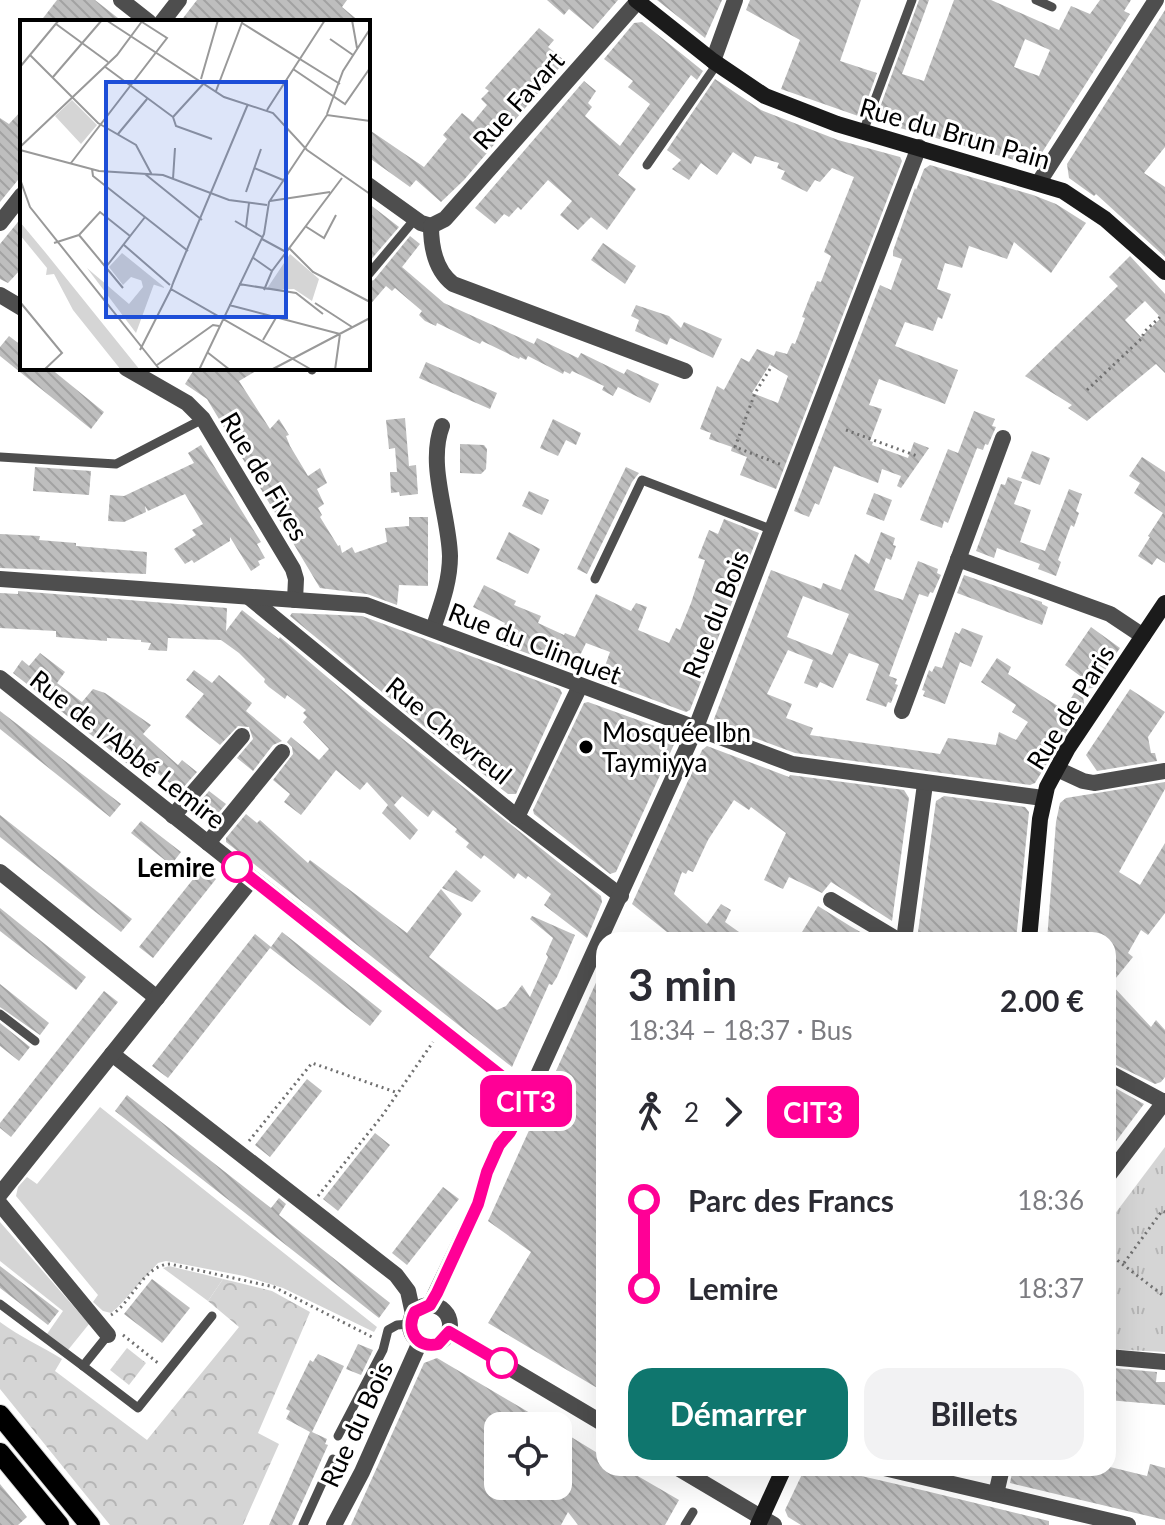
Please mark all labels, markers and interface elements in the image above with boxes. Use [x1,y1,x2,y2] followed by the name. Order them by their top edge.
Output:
[20,20,370,370] inset map
[466,44,571,156] street label: Rue Favart
[856,90,1054,176] street label: Rue du Brun Pain
[214,406,316,546] street label: Rue de Fives
[675,545,755,683] street label: Rue du Bois
[444,595,627,691] street label: Rue du Clinquet
[1019,639,1121,775] street label: Rue de Paris
[24,663,232,835] street label: Rue de l'Abbé Lemire
[380,670,518,790] street label: Rue Chevreul
[602,716,751,778] place label: Mosquée Ibn Taymiyya
[577,738,595,756] marker: Mosquée Ibn Taymiyya
[137,851,215,883] place label: Lemire
[222,852,252,882] marker: Lemire
[628,958,737,1010] text: 3 min
[1000,982,1084,1018] text: 2.00 €
[628,1014,852,1046] text: 18:34 – 18:37 · Bus
[470,1075,582,1127] line badge: CIT3
[496,1084,556,1118] text: CIT3
[628,1090,672,1134] icon: walk
[711,1090,755,1134] icon: forward
[783,1095,843,1129] text: CIT3
[684,1096,699,1128] text: 2
[688,1182,894,1218] text: Parc des Francs
[1017,1184,1084,1216] text: 18:36
[688,1270,778,1306] text: Lemire
[1017,1272,1084,1304] text: 18:37
[487,1348,517,1378] unlabelled marker
[313,1356,399,1492] street label: Rue du Bois
[628,1368,848,1460] button: Démarrer
[864,1368,1084,1460] button: Billets
[484,1412,572,1500] map controls
[484,1412,572,1500] button: locate

